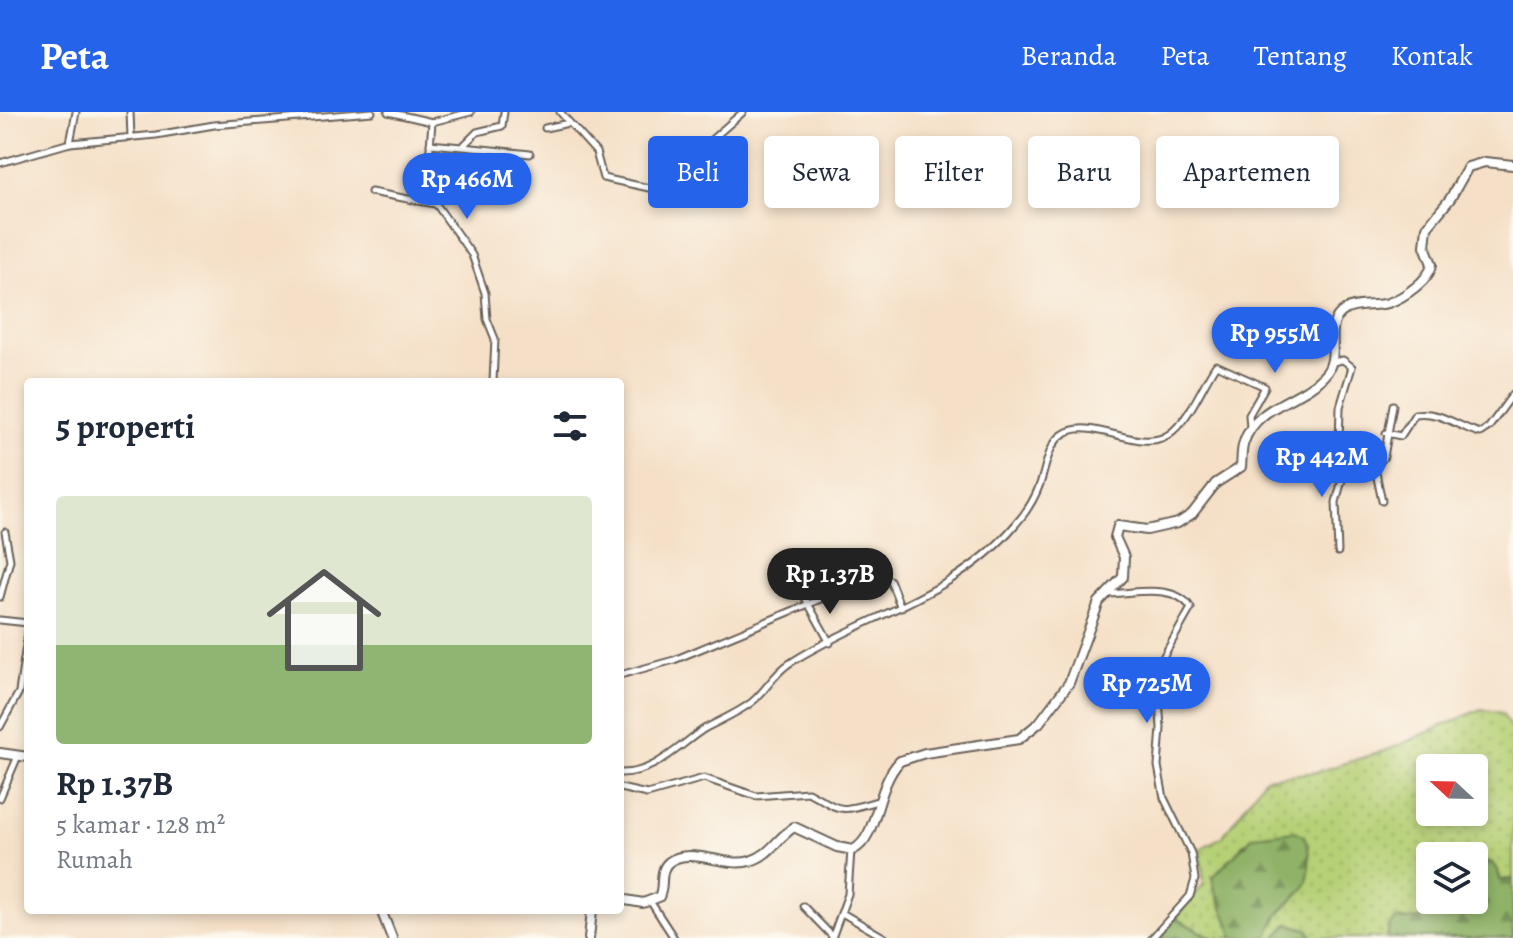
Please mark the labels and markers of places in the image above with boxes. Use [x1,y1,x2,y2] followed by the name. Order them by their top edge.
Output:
[393,153,541,221] pin: Rp 466M
[1201,307,1349,375] pin: Rp 955M
[1248,431,1396,499] pin: Rp 442M
[747,548,913,616] pin: Rp 1.37B
[1073,657,1221,725] pin: Rp 725M

